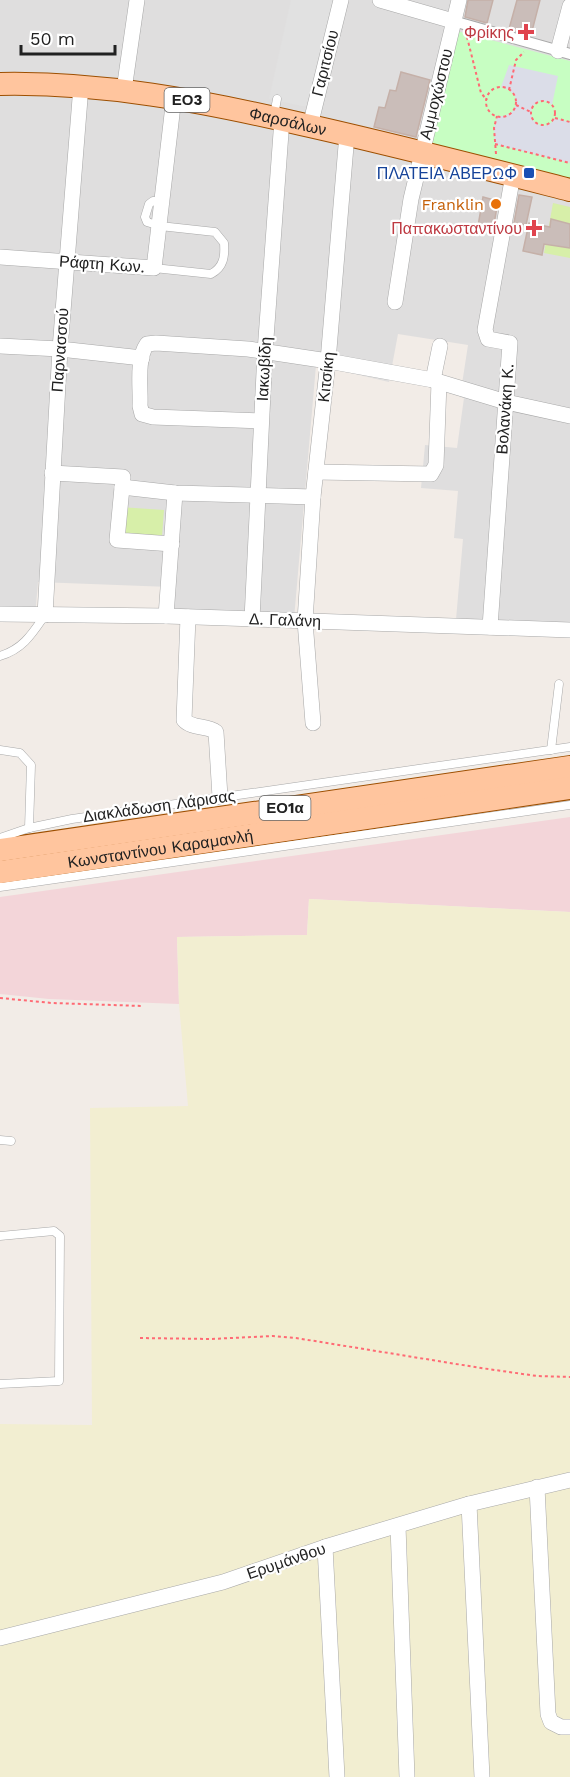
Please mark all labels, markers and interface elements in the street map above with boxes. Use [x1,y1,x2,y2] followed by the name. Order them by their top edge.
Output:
[21,18,116,56] scale bar
[464,23,514,42] place label: Φρίκης
[519,25,533,39] marker: Φρίκης
[30,28,75,49] text: 50 m
[308,28,342,98] street label: Γαριτσίου
[416,47,456,141] street label: Αμμοχώστου
[164,88,210,112] road number: ΕΟ3
[248,103,328,139] street label: Φαρσάλων
[377,164,517,183] place label: ΠΛΑΤΕΙΑ ΑΒΕΡΩΦ
[522,166,536,180] marker: ΠΛΑΤΕΙΑ ΑΒΕΡΩΦ
[422,195,484,214] place label: Franklin
[489,197,503,211] marker: Franklin
[391,219,522,238] place label: Παπακωσταντίνου
[527,221,541,235] marker: Παπακωσταντίνου
[58,252,146,276] street label: Ράφτη Κων.
[48,307,72,393] street label: Παρνασσού
[253,336,275,402] street label: Ιακωβίδη
[314,351,338,403] street label: Κιτσίκη
[492,363,518,455] street label: Βολανάκη Κ.
[249,609,321,631] street label: Δ. Γαλάνη
[82,786,237,826] street label: Διακλάδωση Λάρισας
[260,796,310,820] road number: ΕΟ1α
[66,825,254,871] street label: Κωνσταντίνου Καραμανλή
[244,1539,328,1583] street label: Ερυμάνθου

